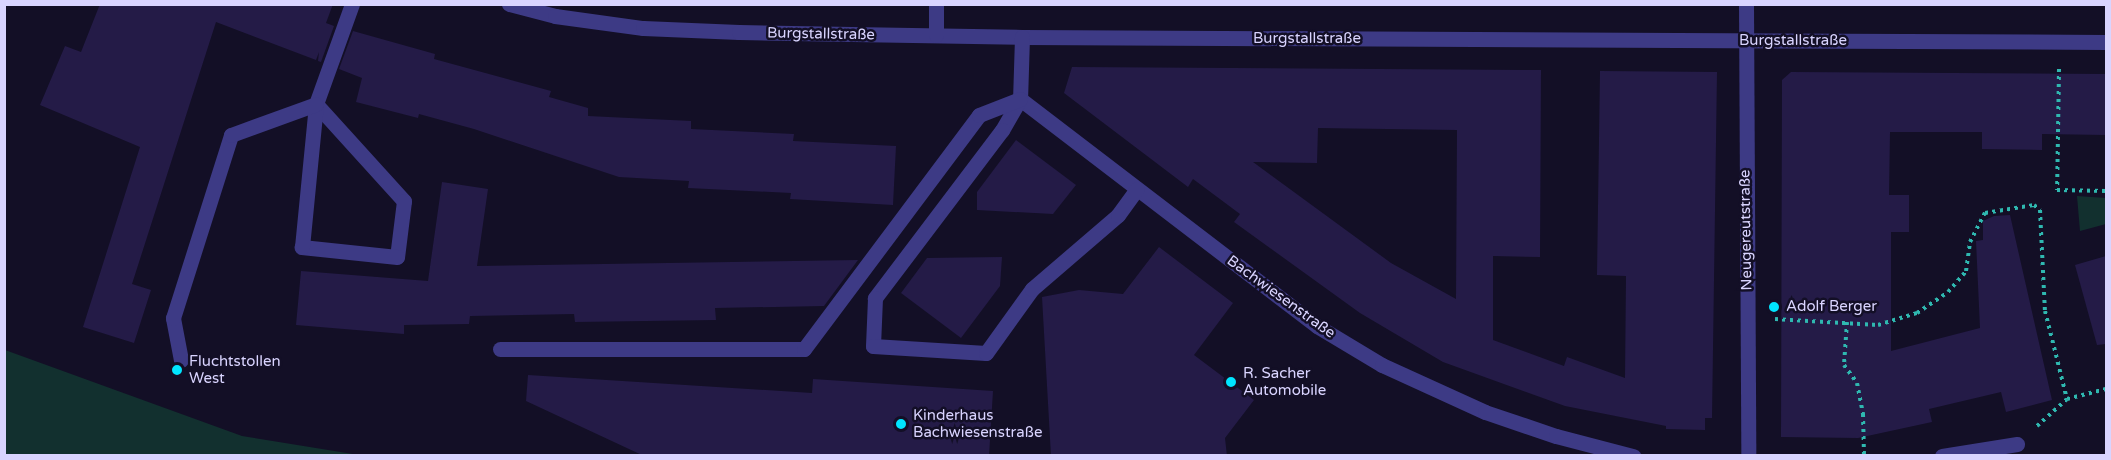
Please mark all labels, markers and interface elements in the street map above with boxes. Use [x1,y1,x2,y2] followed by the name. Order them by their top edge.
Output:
[767,24,875,44] street label: Burgstallstraße
[1253,30,1361,48] street label: Burgstallstraße
[1739,32,1847,50] street label: Burgstallstraße
[1736,169,1756,291] street label: Neugereutstraße
[1223,252,1339,342] street label: Bachwiesenstraße
[1786,298,1877,316] place label: Adolf Berger
[1767,300,1781,314] marker: Adolf Berger
[189,352,281,387] place label: Fluchtstollen West
[170,363,184,377] marker: Fluchtstollen West
[1243,364,1326,399] place label: R. Sacher Automobile
[1224,375,1238,389] marker: R. Sacher Automobile
[913,406,1042,441] place label: Kinderhaus Bachwiesenstraße
[894,417,908,431] marker: Kinderhaus Bachwiesenstraße

